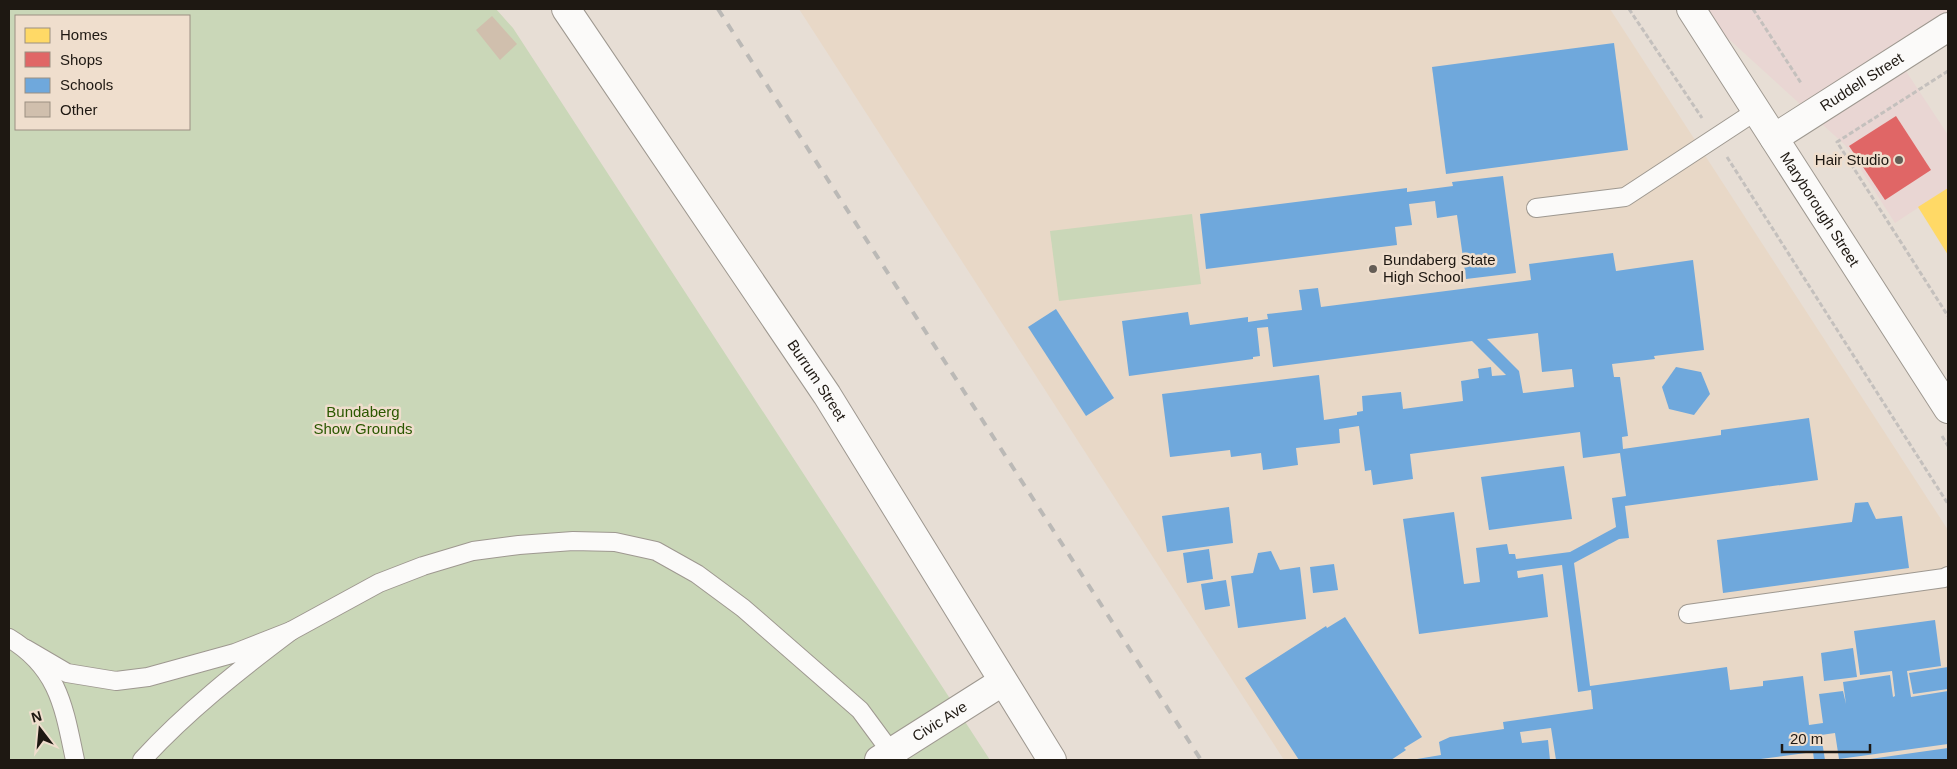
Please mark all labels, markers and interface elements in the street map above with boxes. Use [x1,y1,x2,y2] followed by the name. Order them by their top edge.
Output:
[15,15,190,130] legend
[60,26,108,43] text: Homes
[1817,48,1907,114] street label: Ruddell Street
[60,51,103,68] text: Shops
[60,76,113,93] text: Schools
[60,101,98,118] text: Other
[1777,149,1864,270] street label: Maryborough Street
[1815,151,1889,168] place label: Hair Studio
[1893,154,1905,166] marker: Hair Studio
[1383,251,1496,285] place label: Bundaberg State High School
[1367,263,1379,275] marker: Bundaberg State High School
[784,336,850,424] street label: Burrum Street
[313,403,413,437] park label: Bundaberg Show Grounds
[909,697,970,745] street label: Civic Ave
[15,704,65,754] north arrow
[29,707,43,726] text: N
[1782,722,1870,754] scale bar
[1790,730,1823,747] text: 20 m

